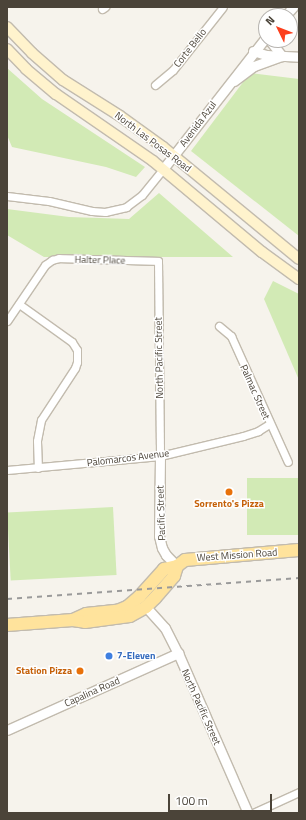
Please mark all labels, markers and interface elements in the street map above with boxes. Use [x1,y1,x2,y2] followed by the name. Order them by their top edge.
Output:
[258,8,298,48] north arrow
[262,12,278,29] text: N
[171,26,209,70] street label: Corte Bello
[177,99,219,149] street label: Avenida Azul
[112,109,194,175] street label: North Las Posas Road
[74,254,126,266] street label: Halter Place
[152,317,166,399] street label: North Pacific Street
[238,363,272,421] street label: Palmac Street
[86,447,170,469] street label: Palomarcos Avenue
[154,485,168,541] street label: Pacific Street
[224,487,234,497] marker: Sorrento's Pizza
[194,498,264,510] place label: Sorrento's Pizza
[196,546,278,564] street label: West Mission Road
[117,650,155,662] place label: 7-Eleven
[104,651,114,661] marker: 7-Eleven
[16,665,72,677] place label: Station Pizza
[75,666,85,676] marker: Station Pizza
[179,667,223,747] street label: North Pacific Street
[62,674,122,710] street label: Capalina Road
[170,786,274,812] scale bar
[175,791,208,810] text: 100 m

